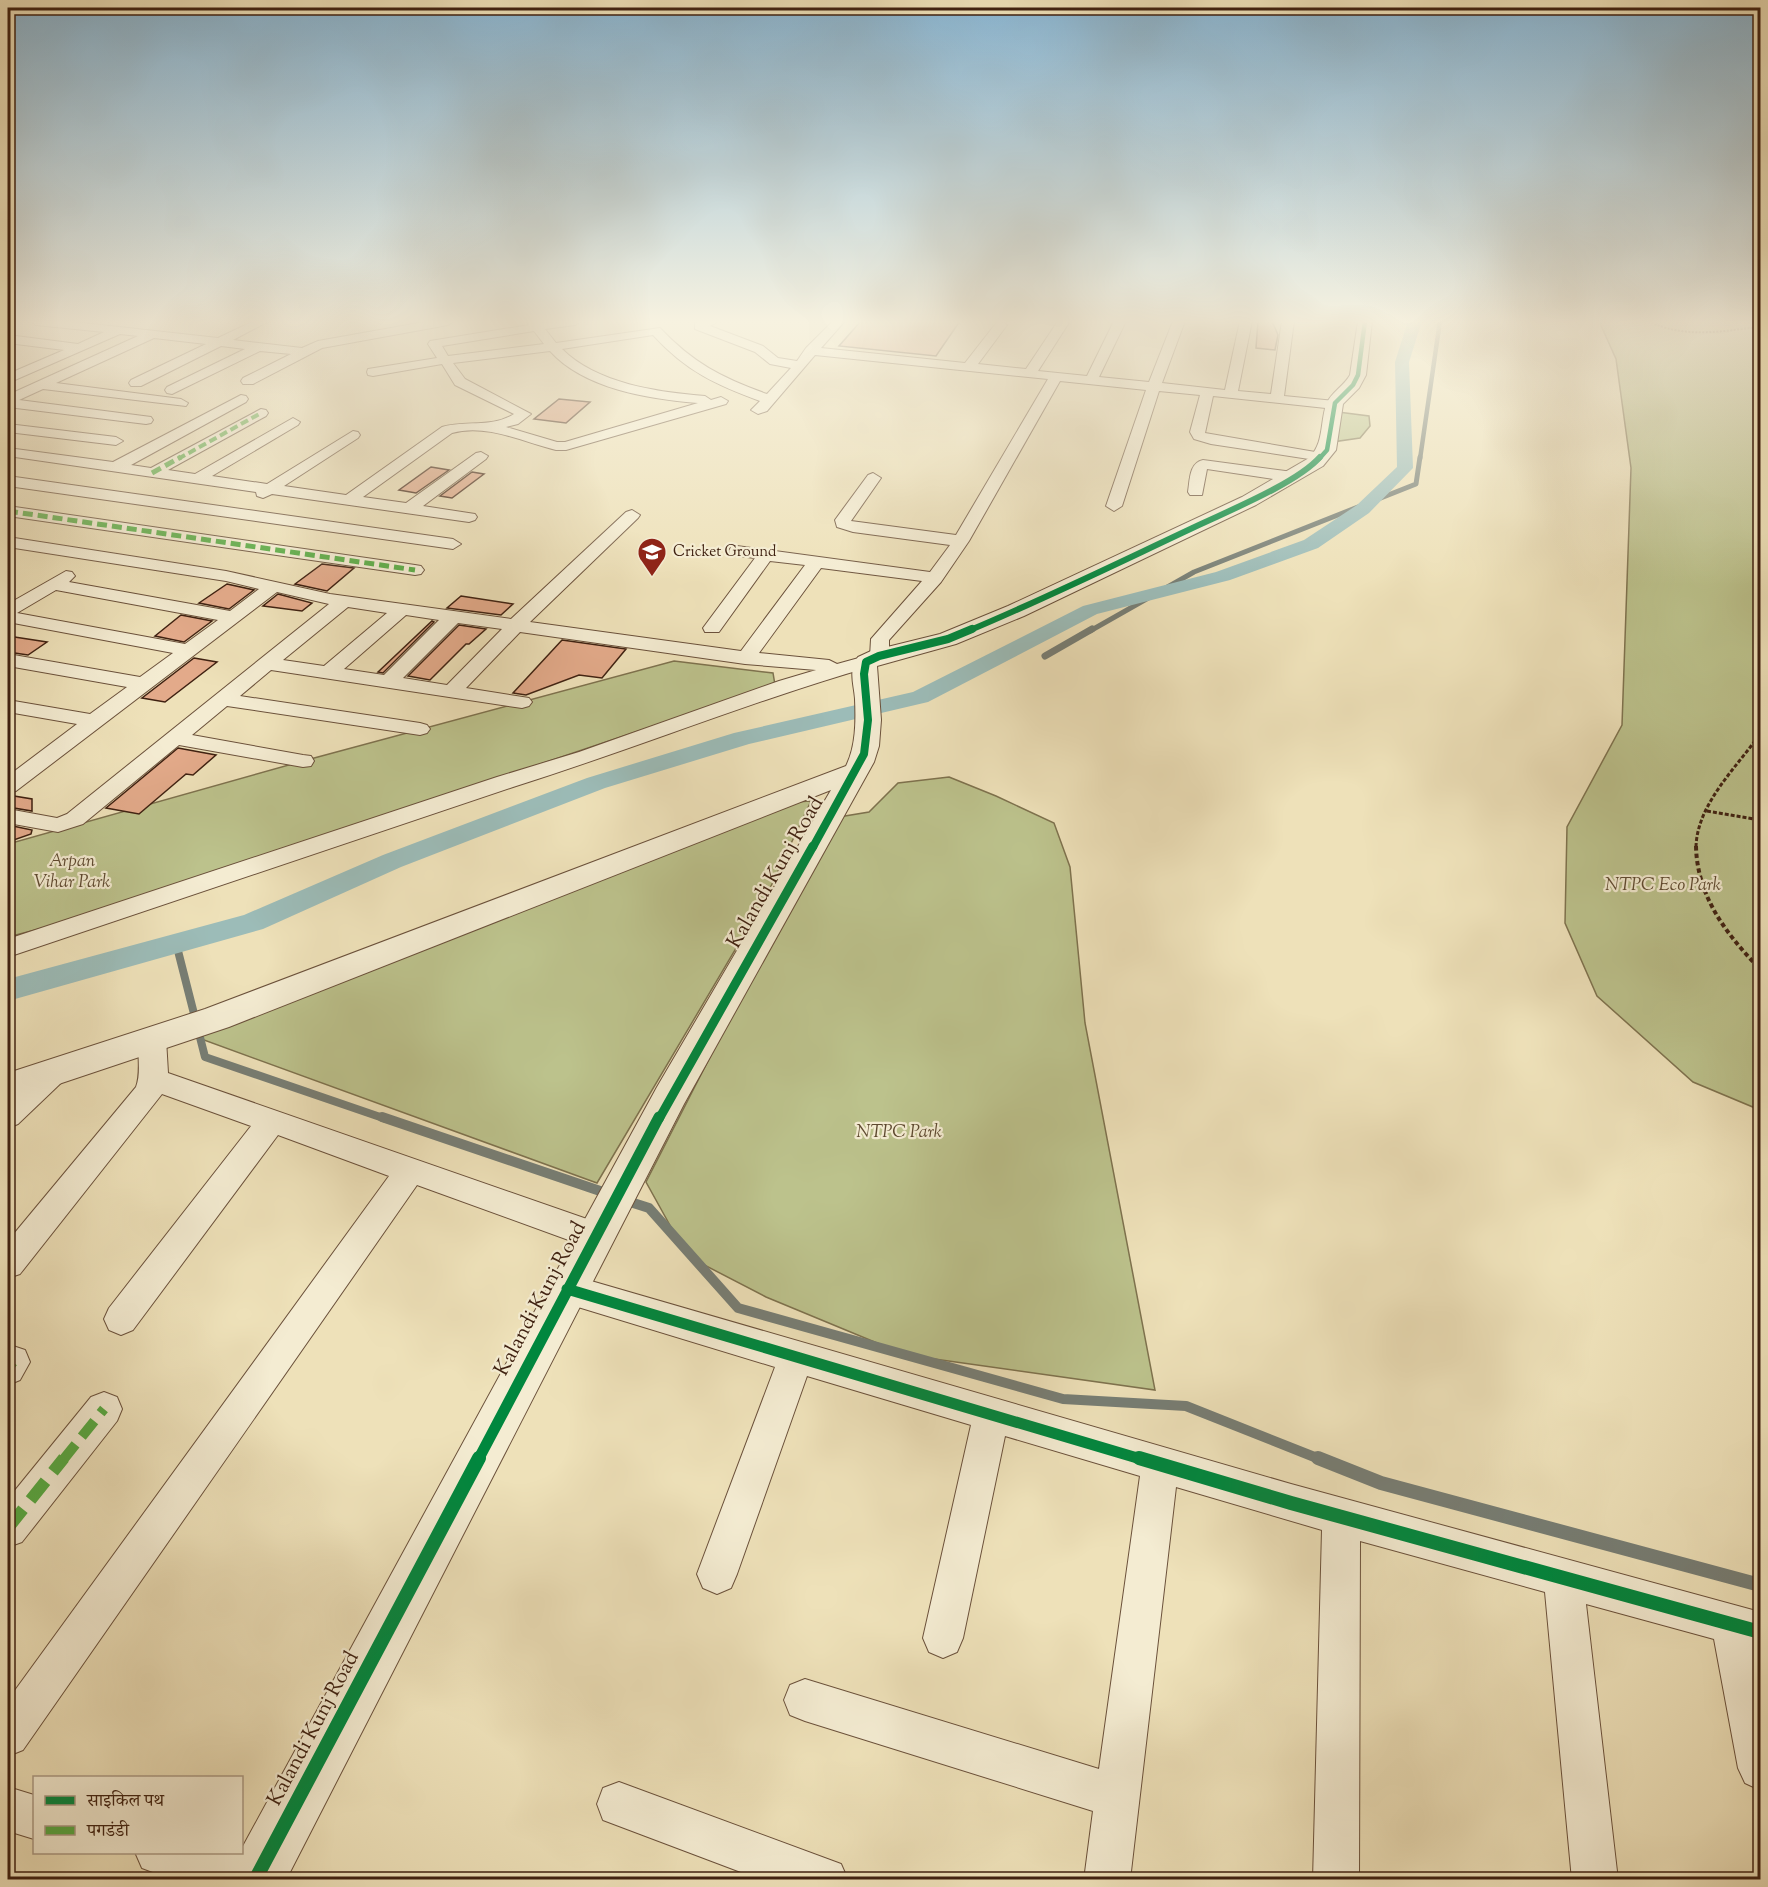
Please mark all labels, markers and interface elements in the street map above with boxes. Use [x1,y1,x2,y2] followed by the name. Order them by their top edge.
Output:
[636,536,668,578] school or university icon: Cricket Ground
[673,542,777,563] place label: Cricket Ground
[720,791,832,955] street label: Kalandi Kunj Road
[34,849,110,896] park label: Arpan Vihar Park
[1605,873,1721,899] park label: NTPC Eco Park
[856,1120,942,1146] park label: NTPC Park
[488,1216,594,1382] street label: Kalandi Kunj Road
[261,1646,367,1812] street label: Kalandi Kunj Road
[33,1776,243,1854] legend
[86,1789,166,1815] text: साइकिल पथ
[86,1819,130,1845] text: पगडंडी

